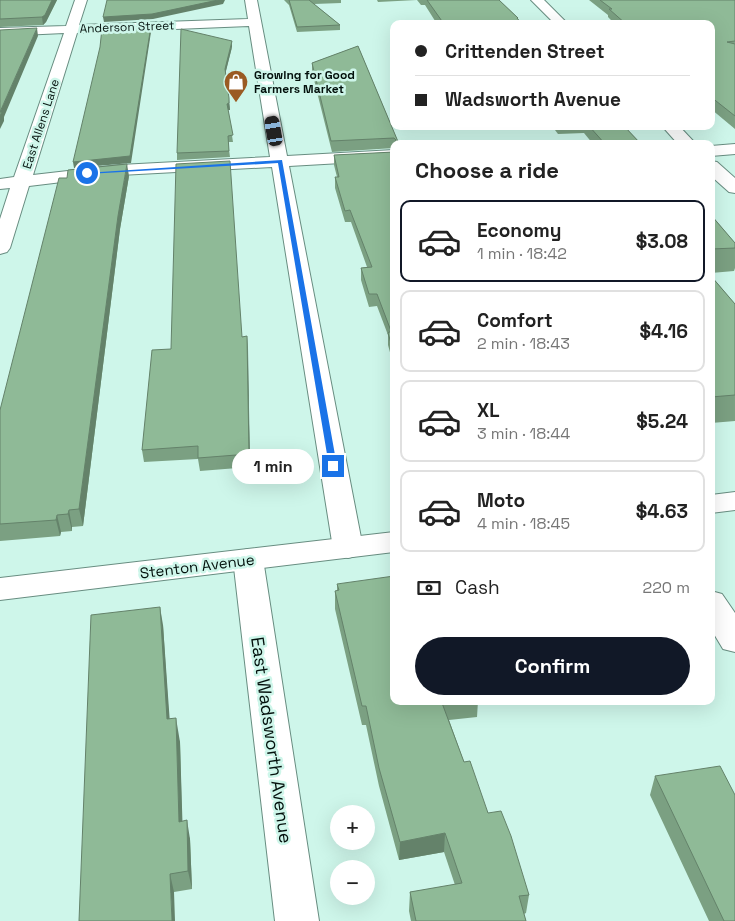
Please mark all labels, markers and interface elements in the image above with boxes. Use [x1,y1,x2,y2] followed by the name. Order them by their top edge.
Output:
[79,17,175,37] street label: Anderson Street
[445,39,605,64] text: Crittenden Street
[254,67,355,97] place label: Growing for Good Farmers Market
[223,69,249,103] shop icon: Growing for Good Farmers Market
[19,77,63,171] street label: East Allens Lane
[445,87,621,112] text: Wadsworth Avenue
[264,115,283,147] car
[415,156,559,184] text: Choose a ride
[76,162,98,184] route start
[477,218,561,243] text: Economy
[417,219,462,264] icon: car
[636,229,688,254] text: $3.08
[477,243,567,264] text: 1 min · 18:42
[477,308,553,333] text: Comfort
[417,309,462,354] icon: car
[639,319,688,344] text: $4.16
[477,333,570,354] text: 2 min · 18:43
[477,398,500,423] text: XL
[417,399,462,444] icon: car
[636,409,688,434] text: $5.24
[477,423,570,444] text: 3 min · 18:44
[233,448,316,484] callout: 1 min
[322,455,344,477] route end
[253,456,293,477] text: 1 min
[477,488,525,513] text: Moto
[417,489,462,534] icon: car
[636,499,688,524] text: $4.63
[477,513,570,534] text: 4 min · 18:45
[139,550,256,582] street label: Stenton Avenue
[415,574,443,602] icon: cash
[455,575,500,600] text: Cash
[643,577,690,598] text: 220 m
[246,635,298,845] street label: East Wadsworth Avenue
[415,637,690,695] button: Confirm
[330,805,375,905] map controls
[330,805,375,850] button: +
[330,860,375,905] button: −

